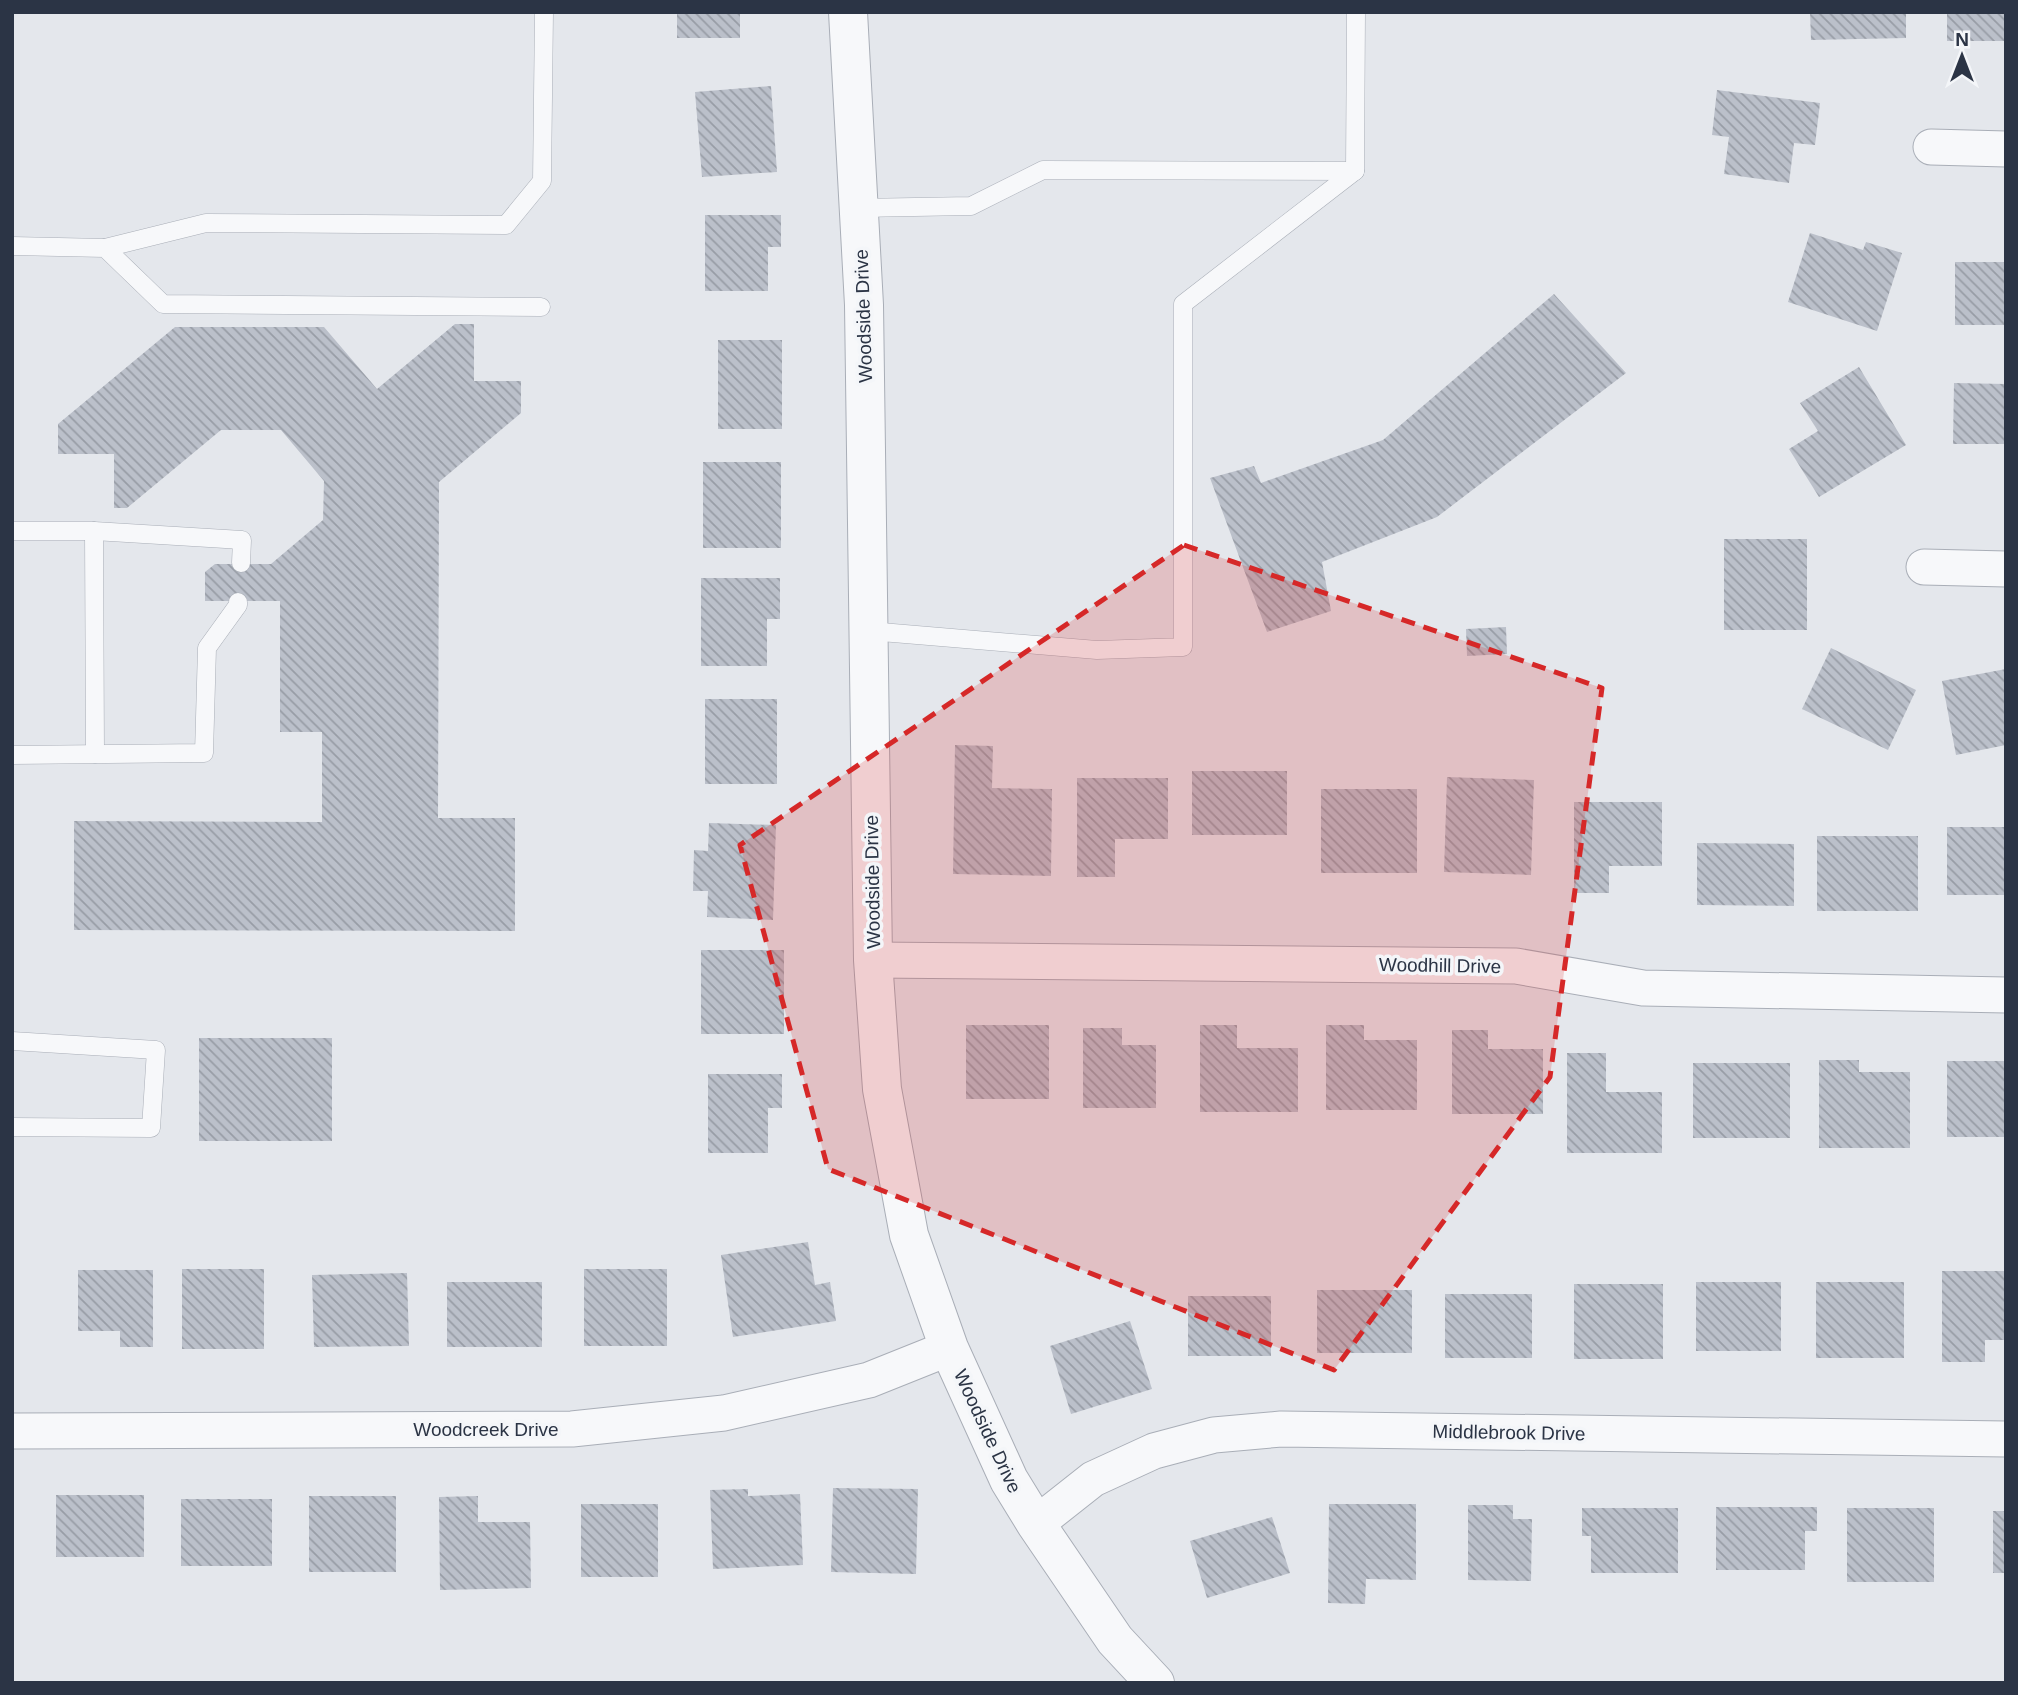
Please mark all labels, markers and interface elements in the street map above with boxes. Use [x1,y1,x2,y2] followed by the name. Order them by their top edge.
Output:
[1927,21,1997,91] north arrow
[1955,29,1969,50] text: N
[851,249,876,383] street label: Woodside Drive
[861,815,884,949] street label: Woodside Drive
[1379,954,1501,977] street label: Woodhill Drive
[950,1366,1025,1496] street label: Woodside Drive
[413,1419,559,1440] street label: Woodcreek Drive
[1432,1421,1586,1444] street label: Middlebrook Drive

